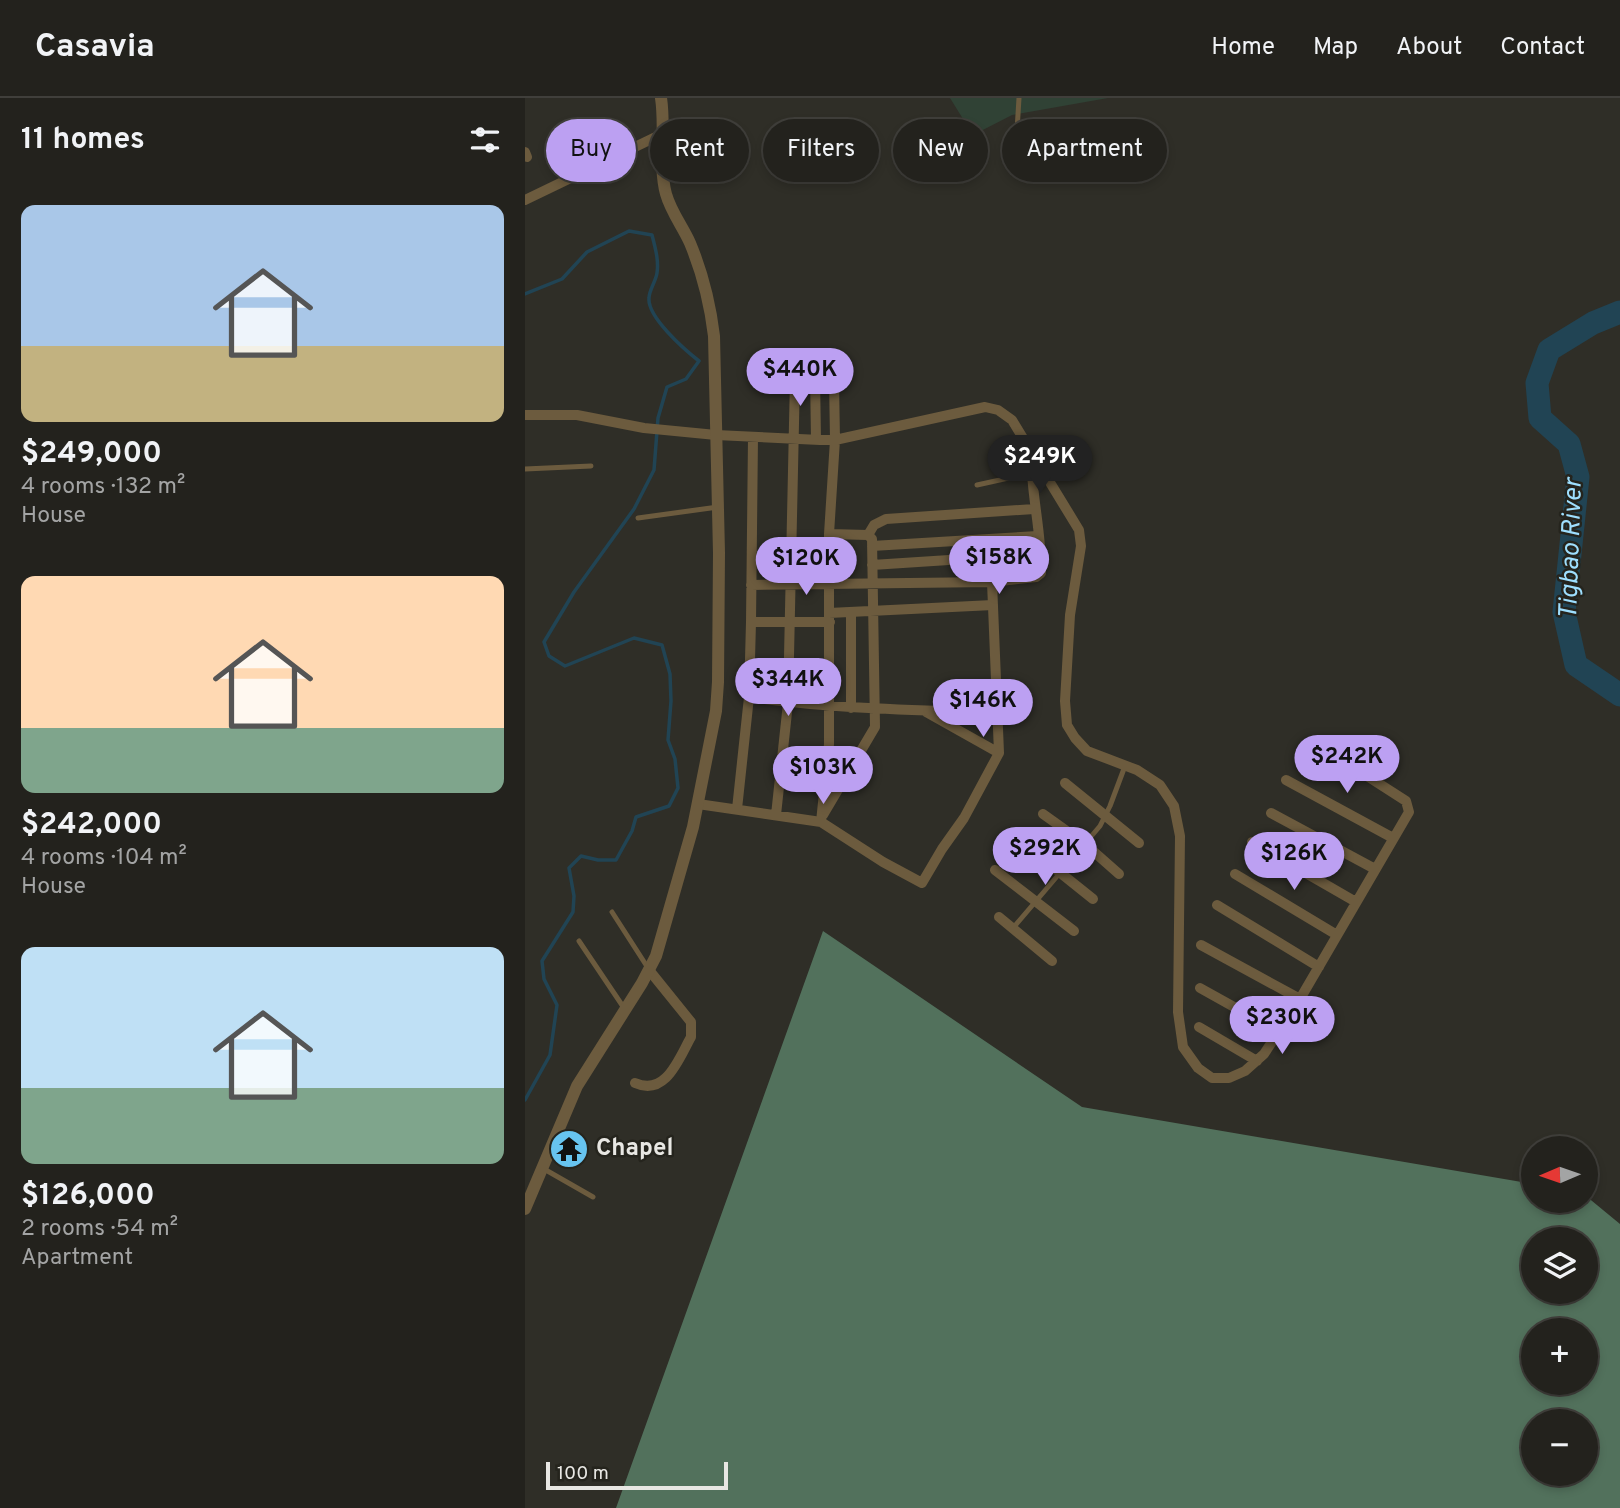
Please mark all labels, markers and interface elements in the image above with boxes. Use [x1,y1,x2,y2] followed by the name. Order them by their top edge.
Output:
[35,27,155,69] text: Casavia
[1211,33,1275,63] text: Home
[1313,33,1358,63] text: Map
[1396,33,1462,63] text: About
[1500,33,1585,63] text: Contact
[546,119,636,182] chip: Buy
[650,119,749,182] chip: Rent
[763,119,879,182] chip: Filters
[893,119,988,182] chip: New
[1002,119,1167,182] chip: Apartment
[466,121,504,159] icon: filters
[21,122,145,159] text: 11 homes
[200,250,326,376] icon: home
[751,348,849,408] pin: $440K
[763,356,837,385] text: $440K
[21,436,162,473] text: $249,000
[991,436,1089,495] pin: $249K
[1003,443,1077,472] text: $249K
[21,473,185,502] text: 4 rooms · 132 m²
[1553,476,1591,620] water label: Tigbao River
[21,502,86,531] text: House
[950,536,1048,596] pin: $158K
[757,538,855,597] pin: $120K
[965,544,1033,573] text: $158K
[772,545,840,574] text: $120K
[200,621,326,747] icon: home
[739,658,837,718] pin: $344K
[751,666,825,695] text: $344K
[934,680,1032,739] pin: $146K
[949,687,1017,716] text: $146K
[1298,736,1396,795] pin: $242K
[1310,743,1384,772] text: $242K
[774,746,872,806] pin: $103K
[789,754,857,783] text: $103K
[21,807,162,844] text: $242,000
[996,828,1094,887] pin: $292K
[1245,832,1343,892] pin: $126K
[1009,835,1081,864] text: $292K
[1260,840,1328,869] text: $126K
[21,844,187,873] text: 4 rooms · 104 m²
[21,873,86,902] text: House
[200,992,326,1118] icon: home
[1233,996,1331,1056] pin: $230K
[1246,1004,1318,1033] text: $230K
[548,1128,590,1170] temple icon: Chapel
[596,1134,673,1164] place label: Chapel
[1521,1136,1598,1213] north arrow
[1521,1136,1598,1486] map controls
[21,1178,155,1215] text: $126,000
[21,1215,178,1244] text: 2 rooms · 54 m²
[1521,1227,1598,1304] button: layers
[21,1244,133,1273] text: Apartment
[1521,1318,1598,1395] button: +
[1521,1409,1598,1486] button: −
[546,1459,728,1491] scale bar
[557,1462,609,1486] text: 100 m

